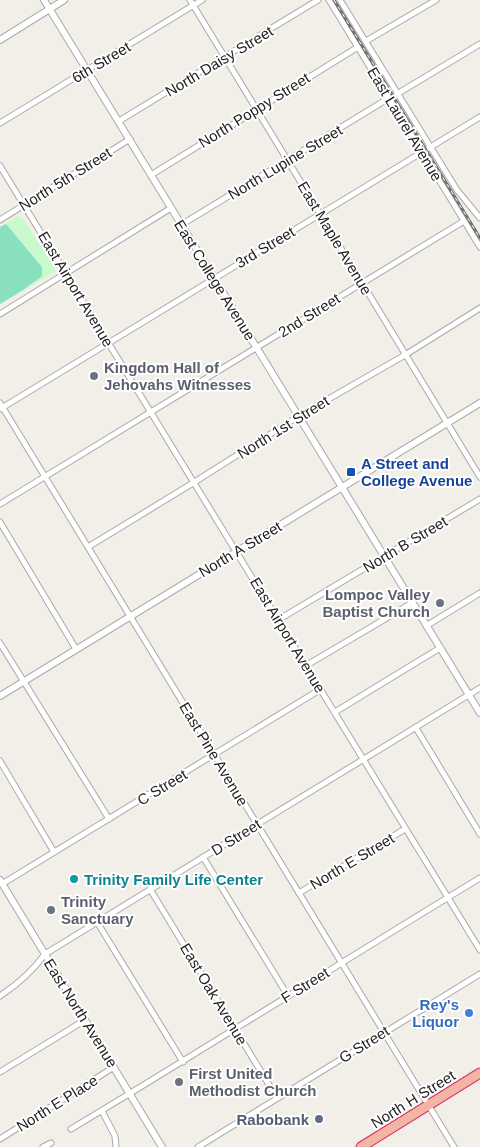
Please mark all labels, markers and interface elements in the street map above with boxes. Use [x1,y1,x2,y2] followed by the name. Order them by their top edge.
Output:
[162,22,277,100] street label: North Daisy Street
[69,38,134,86] street label: 6th Street
[364,64,446,184] street label: East Laurel Avenue
[195,69,313,151] street label: North Poppy Street
[225,121,346,203] street label: North Lupine Street
[16,143,115,214] street label: North 5th Street
[294,178,376,298] street label: East Maple Avenue
[171,217,259,343] street label: East College Avenue
[232,222,298,271] street label: 3rd Street
[35,228,117,350] street label: East Airport Avenue
[275,289,344,341] street label: 2nd Street
[104,359,251,393] place label: Kingdom Hall of Jehovahs Witnesses
[88,370,100,382] marker: Kingdom Hall of Jehovahs Witnesses
[234,392,333,462] street label: North 1st Street
[361,455,472,489] place label: A Street and College Avenue
[345,466,357,478] marker: A Street and College Avenue
[360,512,451,576] street label: North B Street
[196,517,285,580] street label: North A Street
[247,574,329,696] street label: East Airport Avenue
[322,586,431,620] place label: Lompoc Valley Baptist Church
[434,597,446,609] marker: Lompoc Valley Baptist Church
[176,699,252,809] street label: East Pine Avenue
[134,765,191,808] street label: C Street
[208,815,265,859] street label: D Street
[307,829,398,893] street label: North E Street
[84,871,263,888] place label: Trinity Family Life Center
[68,873,80,885] marker: Trinity Family Life Center
[61,893,134,927] place label: Trinity Sanctuary
[45,904,57,916] marker: Trinity Sanctuary
[177,940,251,1048] street label: East Oak Avenue
[41,956,121,1070] street label: East North Avenue
[278,963,333,1006] street label: F Street
[412,996,459,1030] place label: Rey's Liquor
[463,1007,475,1019] marker: Rey's Liquor
[336,1022,393,1066] street label: G Street
[189,1065,317,1099] place label: First United Methodist Church
[368,1066,459,1132] street label: North H Street
[13,1071,101,1135] street label: North E Place
[173,1076,185,1088] marker: First United Methodist Church
[236,1111,310,1128] place label: Rabobank
[313,1113,325,1125] marker: Rabobank

